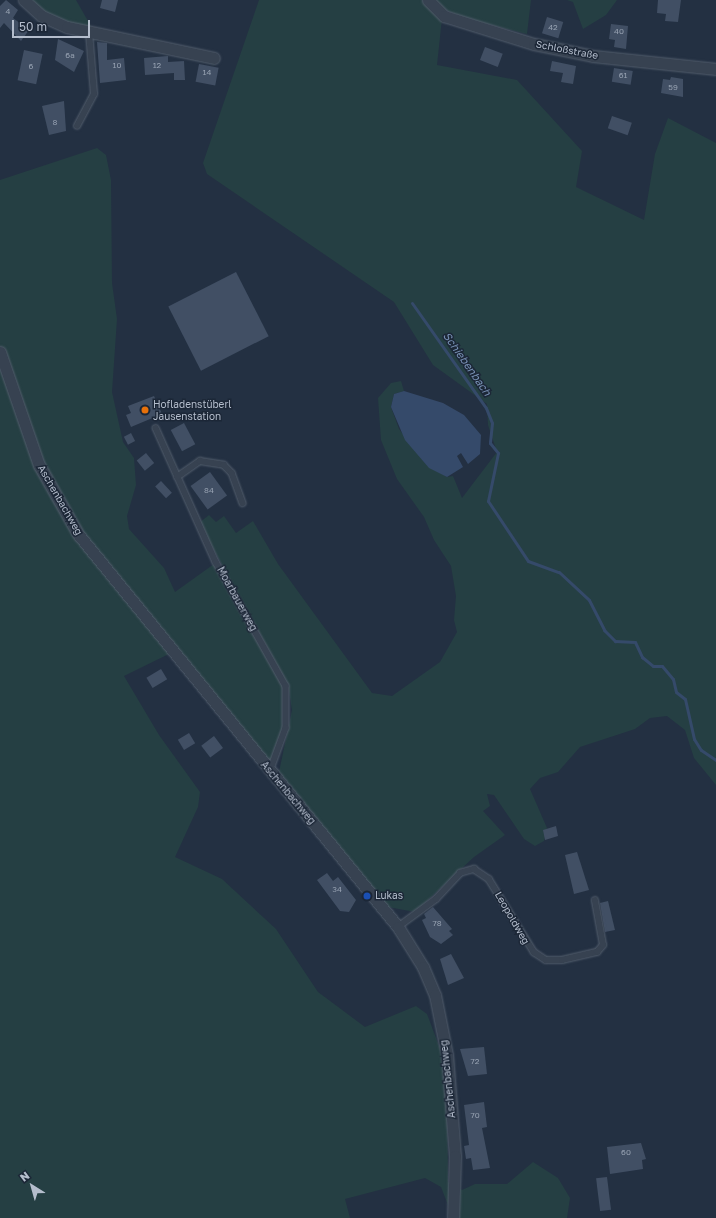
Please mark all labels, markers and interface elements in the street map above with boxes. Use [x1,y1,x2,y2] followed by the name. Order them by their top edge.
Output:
[6,7,10,17] house number: 4
[14,12,92,38] scale bar
[19,19,47,34] text: 50 m
[548,23,558,33] house number: 42
[614,27,624,37] house number: 40
[535,38,599,62] street label: Schloßstraße
[65,51,75,61] house number: 6a
[113,61,121,71] house number: 10
[153,61,161,71] house number: 12
[29,62,33,72] house number: 6
[203,68,211,78] house number: 14
[619,71,627,81] house number: 61
[668,83,678,93] house number: 59
[53,118,57,128] house number: 8
[440,330,494,398] water label: Schiebenbach
[153,398,231,422] place label: Hofladenstüberl Jausenstation
[140,405,150,415] marker: Hofladenstüberl Jausenstation
[35,463,85,537] street label: Aschenbachweg
[204,486,214,496] house number: 84
[214,565,260,633] street label: Moarbauerweg
[258,759,318,827] street label: Aschenbachweg
[332,885,342,895] house number: 34
[375,890,403,902] place label: Lukas
[492,890,532,946] street label: Leopoldweg
[362,891,372,901] marker: Lukas
[432,919,442,929] house number: 78
[438,1039,458,1119] street label: Aschenbachweg
[471,1057,479,1067] house number: 72
[470,1111,480,1121] house number: 70
[621,1148,631,1158] house number: 60
[12,1166,52,1206] north arrow
[17,1168,32,1184] text: N

